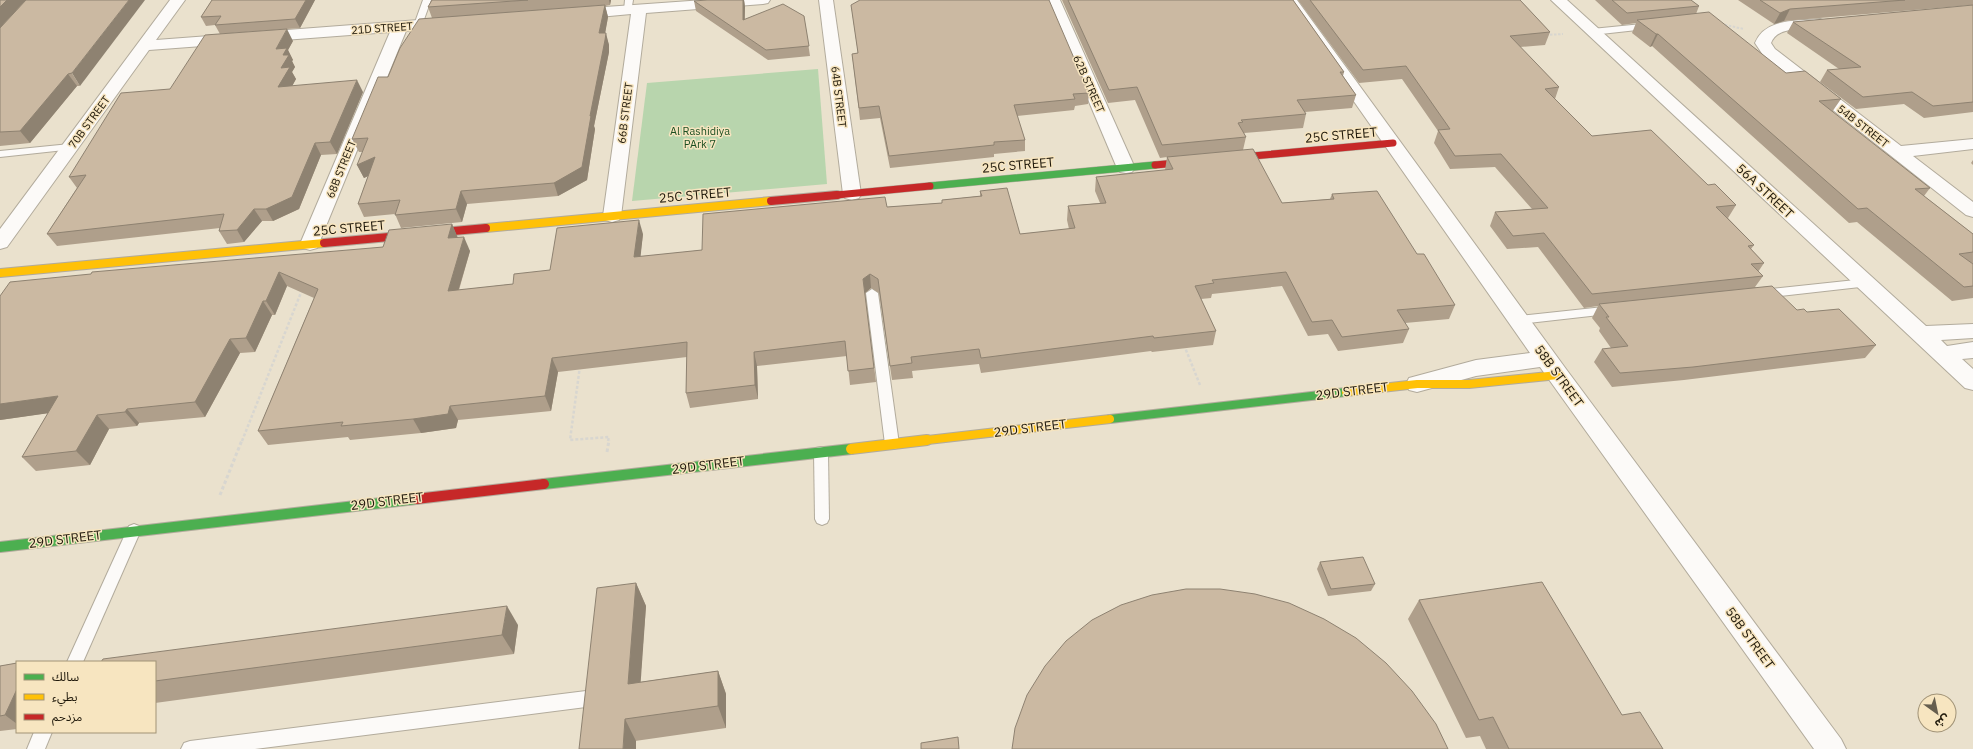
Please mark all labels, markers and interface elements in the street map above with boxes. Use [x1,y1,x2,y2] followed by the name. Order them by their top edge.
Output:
[351,19,414,37] street label: 21D STREET
[1070,53,1108,116] street label: 62B STREET
[828,66,850,129] street label: 64B STREET
[614,81,636,144] street label: 66B STREET
[65,92,113,151] street label: 70B STREET
[1834,101,1892,151] street label: 54B STREET
[1304,123,1378,147] street label: 25C STREET
[670,124,730,151] park label: Al Rashidiya PArk 7
[323,137,359,200] street label: 68B STREET
[981,153,1055,177] street label: 25C STREET
[1733,160,1798,222] street label: 56A STREET
[658,183,732,207] street label: 25C STREET
[312,216,386,240] street label: 25C STREET
[1531,342,1588,411] street label: 58B STREET
[1315,378,1390,404] street label: 29D STREET
[993,415,1068,441] street label: 29D STREET
[671,452,746,478] street label: 29D STREET
[350,488,425,514] street label: 29D STREET
[28,526,103,552] street label: 29D STREET
[1722,604,1779,673] street label: 58B STREET
[16,661,156,733] legend
[52,669,79,684] text: سالك
[52,689,78,707] text: بطيء
[1917,693,1957,733] north arrow
[52,709,82,726] text: مزدحم
[1932,711,1953,731] text: ش

